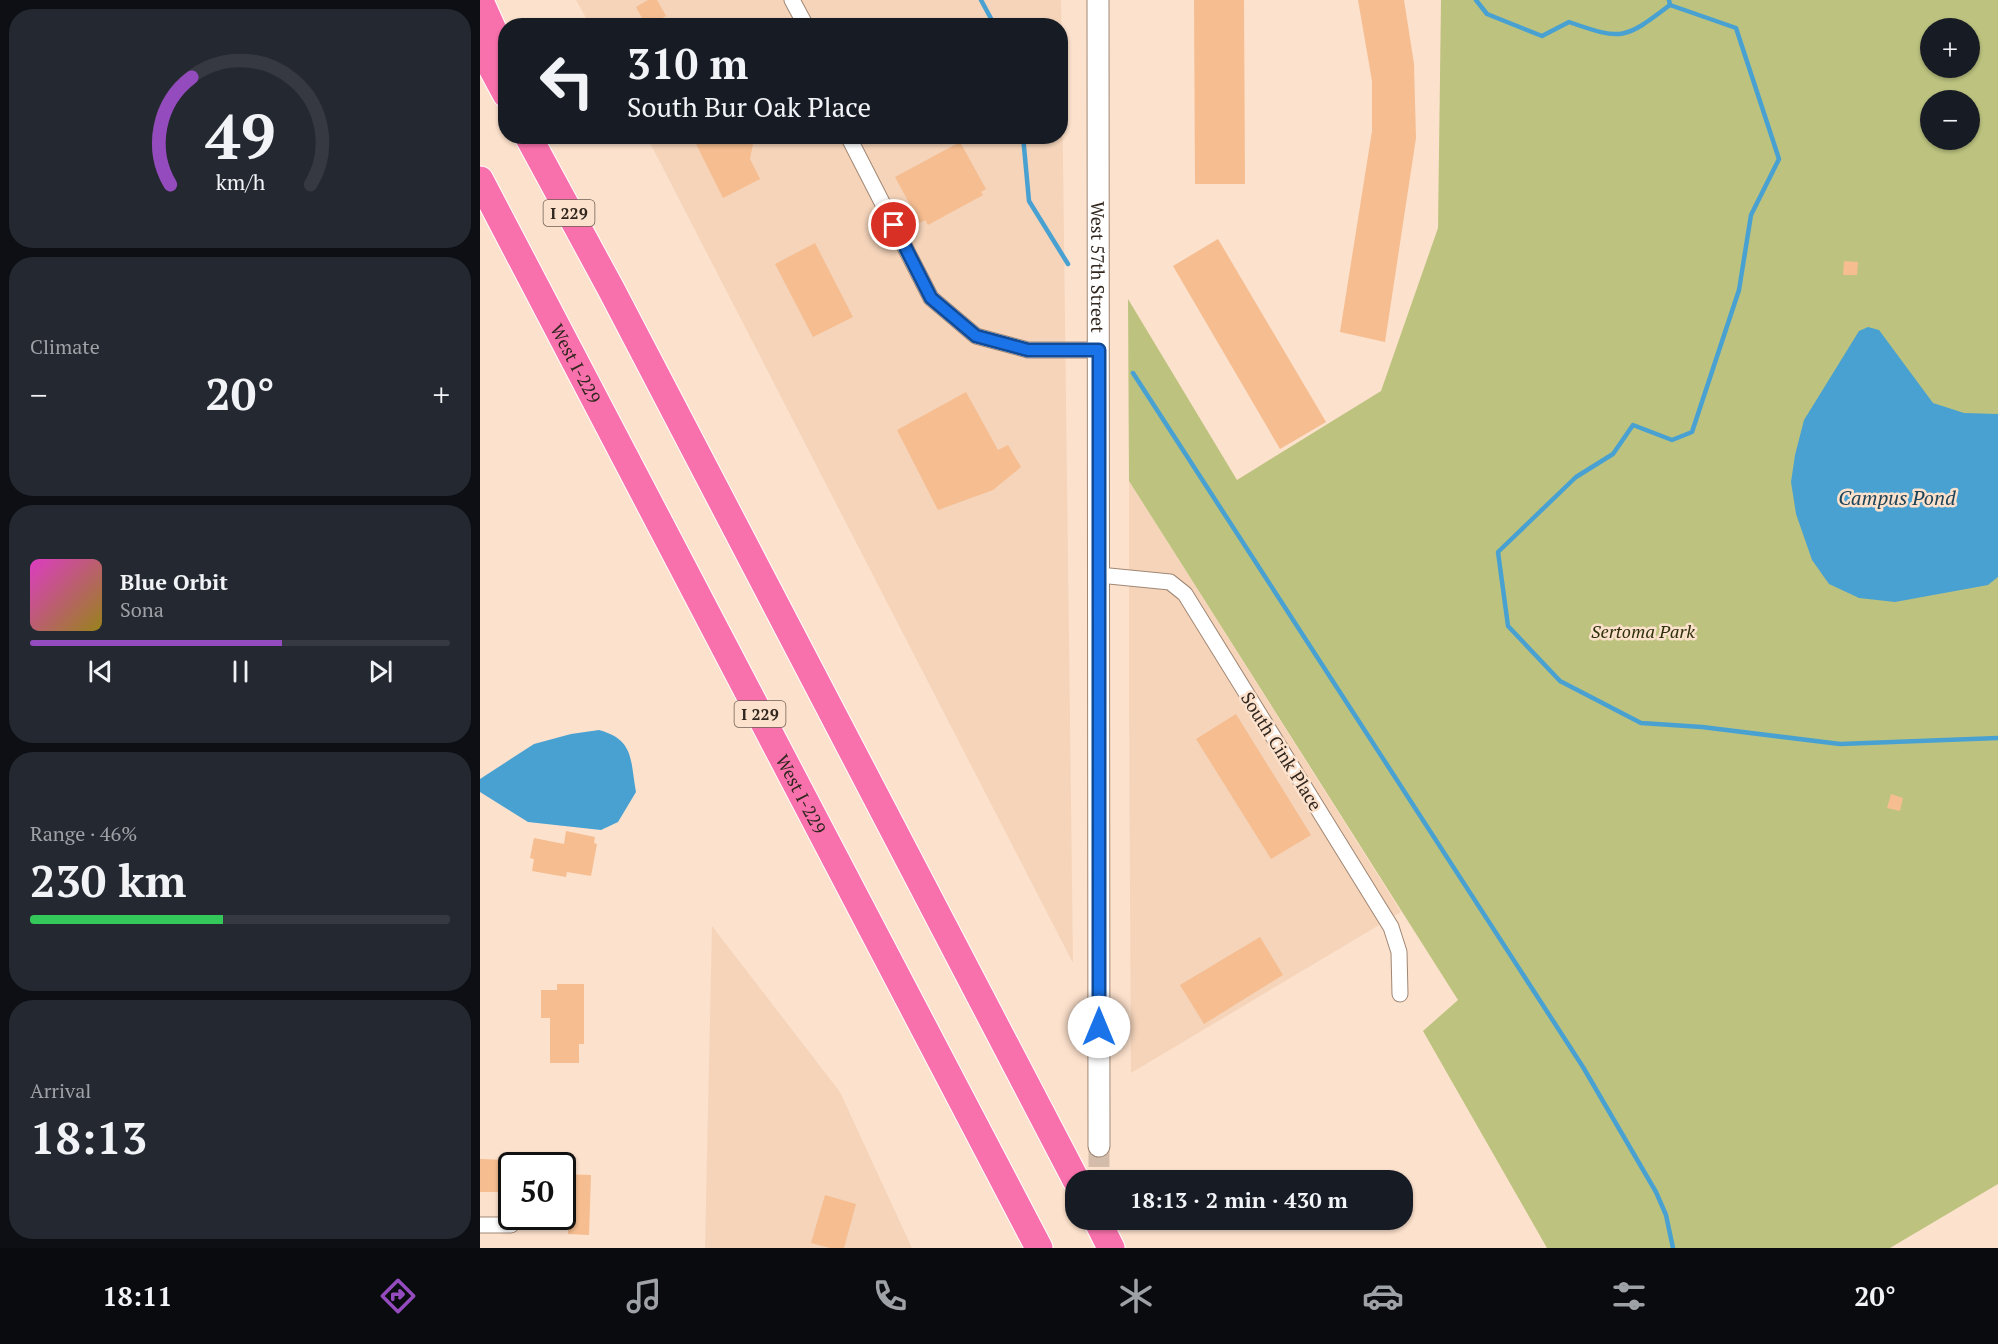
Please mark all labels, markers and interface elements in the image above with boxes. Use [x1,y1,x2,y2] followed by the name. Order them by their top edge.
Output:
[1920,18,1980,150] map controls
[1920,18,1980,78] button: +
[627,35,748,91] text: 310 m
[528,42,606,120] icon: left
[627,89,871,125] text: South Bur Oak Place
[1920,90,1980,150] button: −
[205,95,275,178] text: 49
[215,169,265,197] text: km/h
[868,199,919,250] pin
[544,200,595,226] road number: I 229
[1086,201,1110,333] street label: West 57th Street
[877,208,910,241] icon: arrive
[545,320,607,407] street label: West I-229
[30,333,100,360] text: Climate
[205,363,275,423] text: 20°
[30,373,48,416] text: −
[432,373,450,416] text: +
[1838,484,1956,511] water label: Campus Pond
[120,567,228,596] text: Blue Orbit
[120,596,164,623] text: Sona
[1591,619,1695,643] park label: Sertoma Park
[84,655,117,688] icon: previous
[224,655,257,688] icon: pause
[364,655,397,688] icon: next
[1236,687,1328,815] street label: South Cink Place
[734,701,786,727] road number: I 229
[771,750,832,838] street label: West I-229
[30,820,137,847] text: Range · 46%
[30,850,186,910] text: 230 km
[1067,995,1131,1059] position arrow
[30,1077,91,1104] text: Arrival
[30,1107,147,1167] text: 18:13
[498,1152,576,1230] speed limit sign: 50
[1130,1185,1348,1214] text: 18:13 · 2 min · 430 m
[377,1275,419,1317] icon: directions
[623,1275,665,1317] icon: music
[869,1275,911,1317] icon: phone
[1115,1275,1157,1317] icon: climate
[1362,1275,1404,1317] icon: car
[1608,1275,1650,1317] icon: filters
[102,1278,172,1314] text: 18:11
[1854,1278,1896,1314] text: 20°

